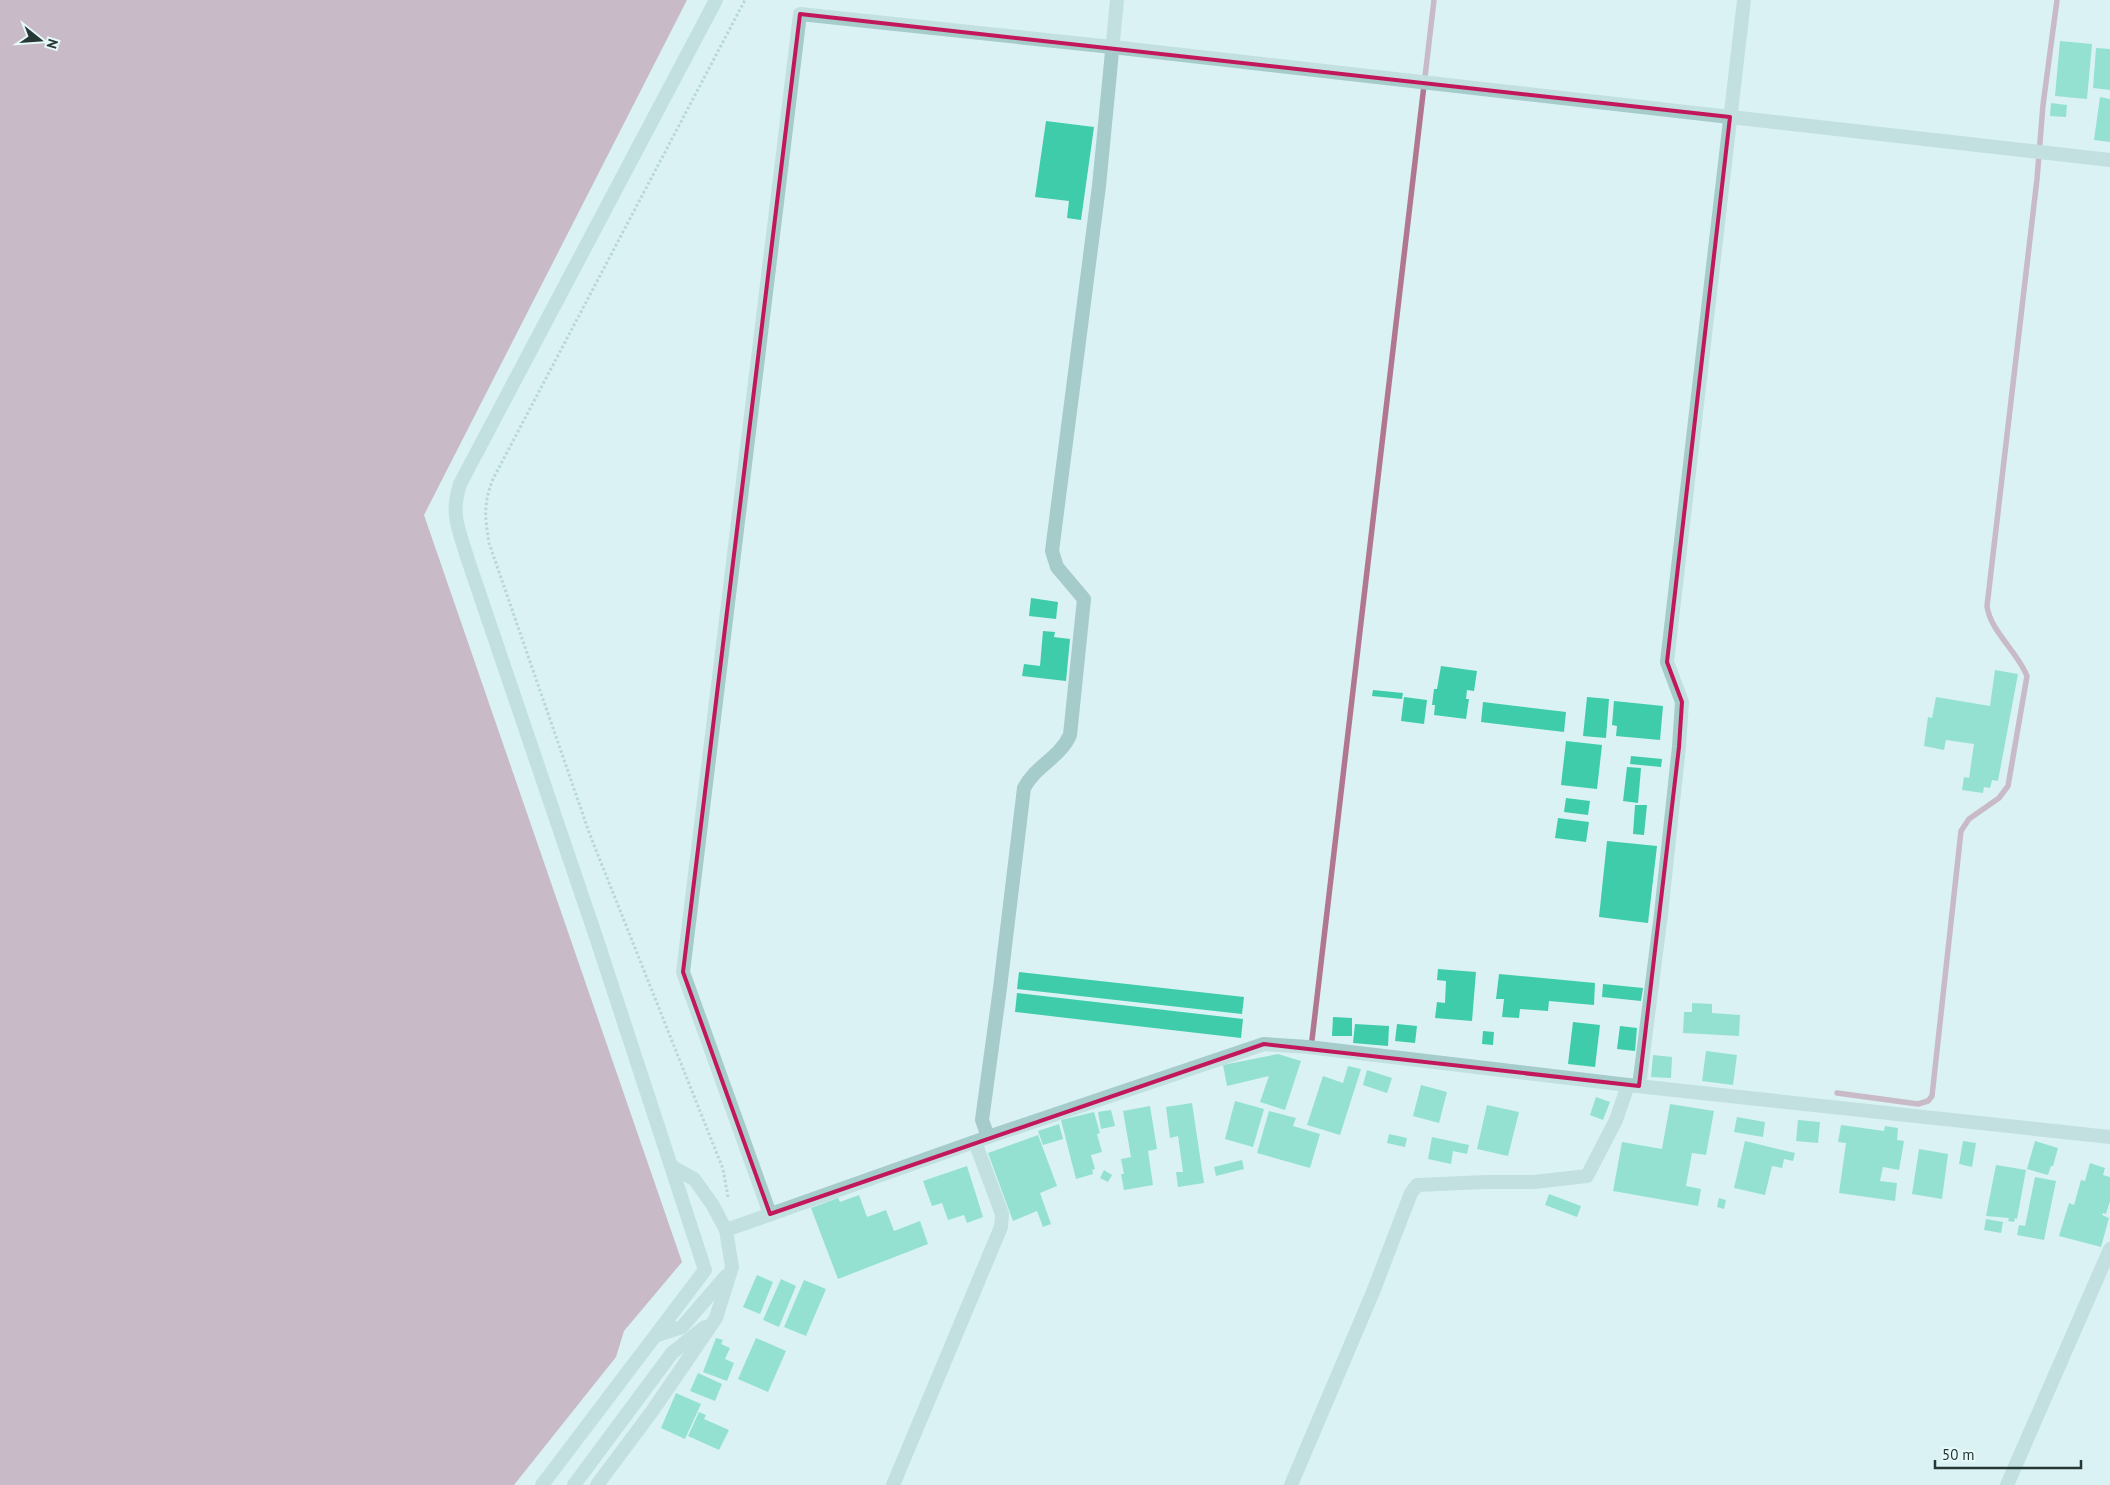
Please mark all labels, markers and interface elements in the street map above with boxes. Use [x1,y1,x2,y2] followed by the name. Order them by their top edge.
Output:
[15,15,65,65] north arrow
[42,37,62,51] text: N
[1935,1438,2081,1470] scale bar
[1942,1445,1975,1464] text: 50 m

